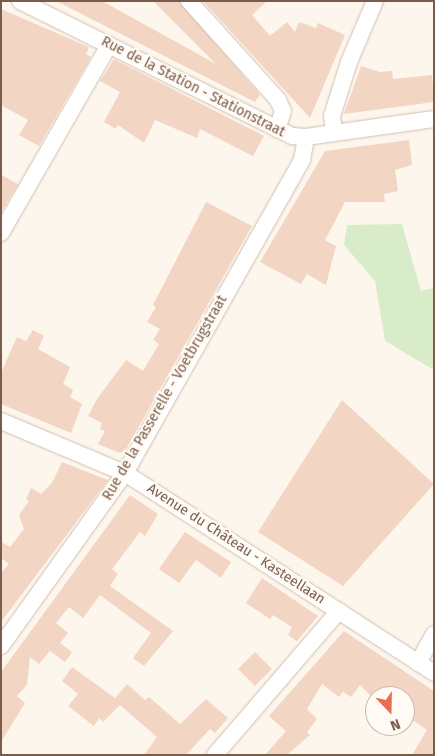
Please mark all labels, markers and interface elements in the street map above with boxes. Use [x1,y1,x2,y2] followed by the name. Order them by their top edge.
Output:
[98,33,288,141] street label: Rue de la Station - Stationstraat
[99,293,231,503] street label: Rue de la Passerelle - Voetbrugstraat
[144,480,328,608] street label: Avenue du Château - Kasteellaan
[365,686,415,736] north arrow
[388,715,403,734] text: N

